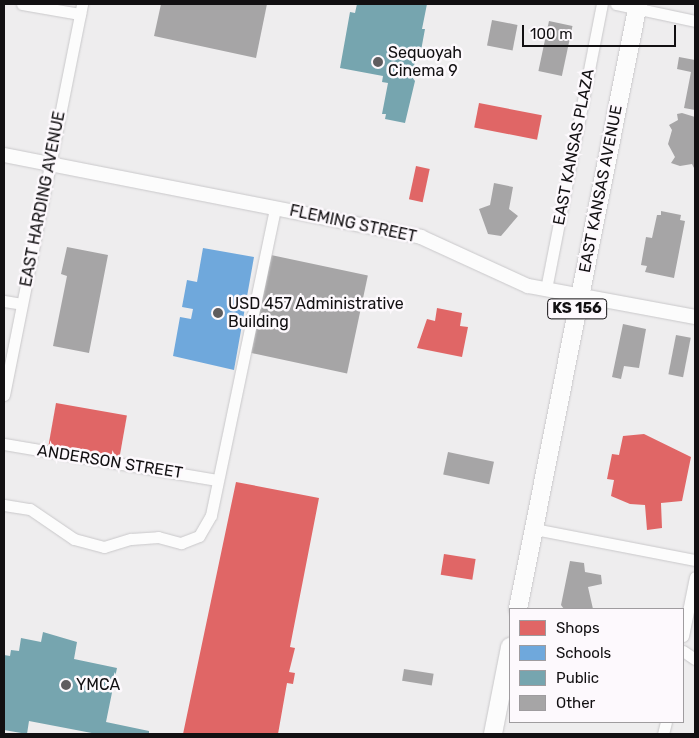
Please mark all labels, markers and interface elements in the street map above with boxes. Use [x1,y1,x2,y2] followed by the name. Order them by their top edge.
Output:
[524,15,678,47] scale bar
[530,25,572,43] text: 100 m
[388,43,462,81] place label: Sequoyah Cinema 9
[372,56,384,68] marker: Sequoyah Cinema 9
[549,67,599,227] street label: EAST KANSAS PLAZA
[575,103,627,275] street label: EAST KANSAS AVENUE
[16,109,70,289] street label: EAST HARDING AVENUE
[288,201,418,247] street label: FLEMING STREET
[228,294,404,332] place label: USD 457 Administrative Building
[547,296,607,322] road number: KS 156
[212,307,224,319] marker: USD 457 Administrative Building
[36,441,184,483] street label: ANDERSON STREET
[509,608,684,723] legend
[556,619,600,637] text: Shops
[556,644,611,662] text: Schools
[556,669,599,687] text: Public
[76,675,120,695] place label: YMCA
[60,679,72,691] marker: YMCA
[556,694,595,712] text: Other

